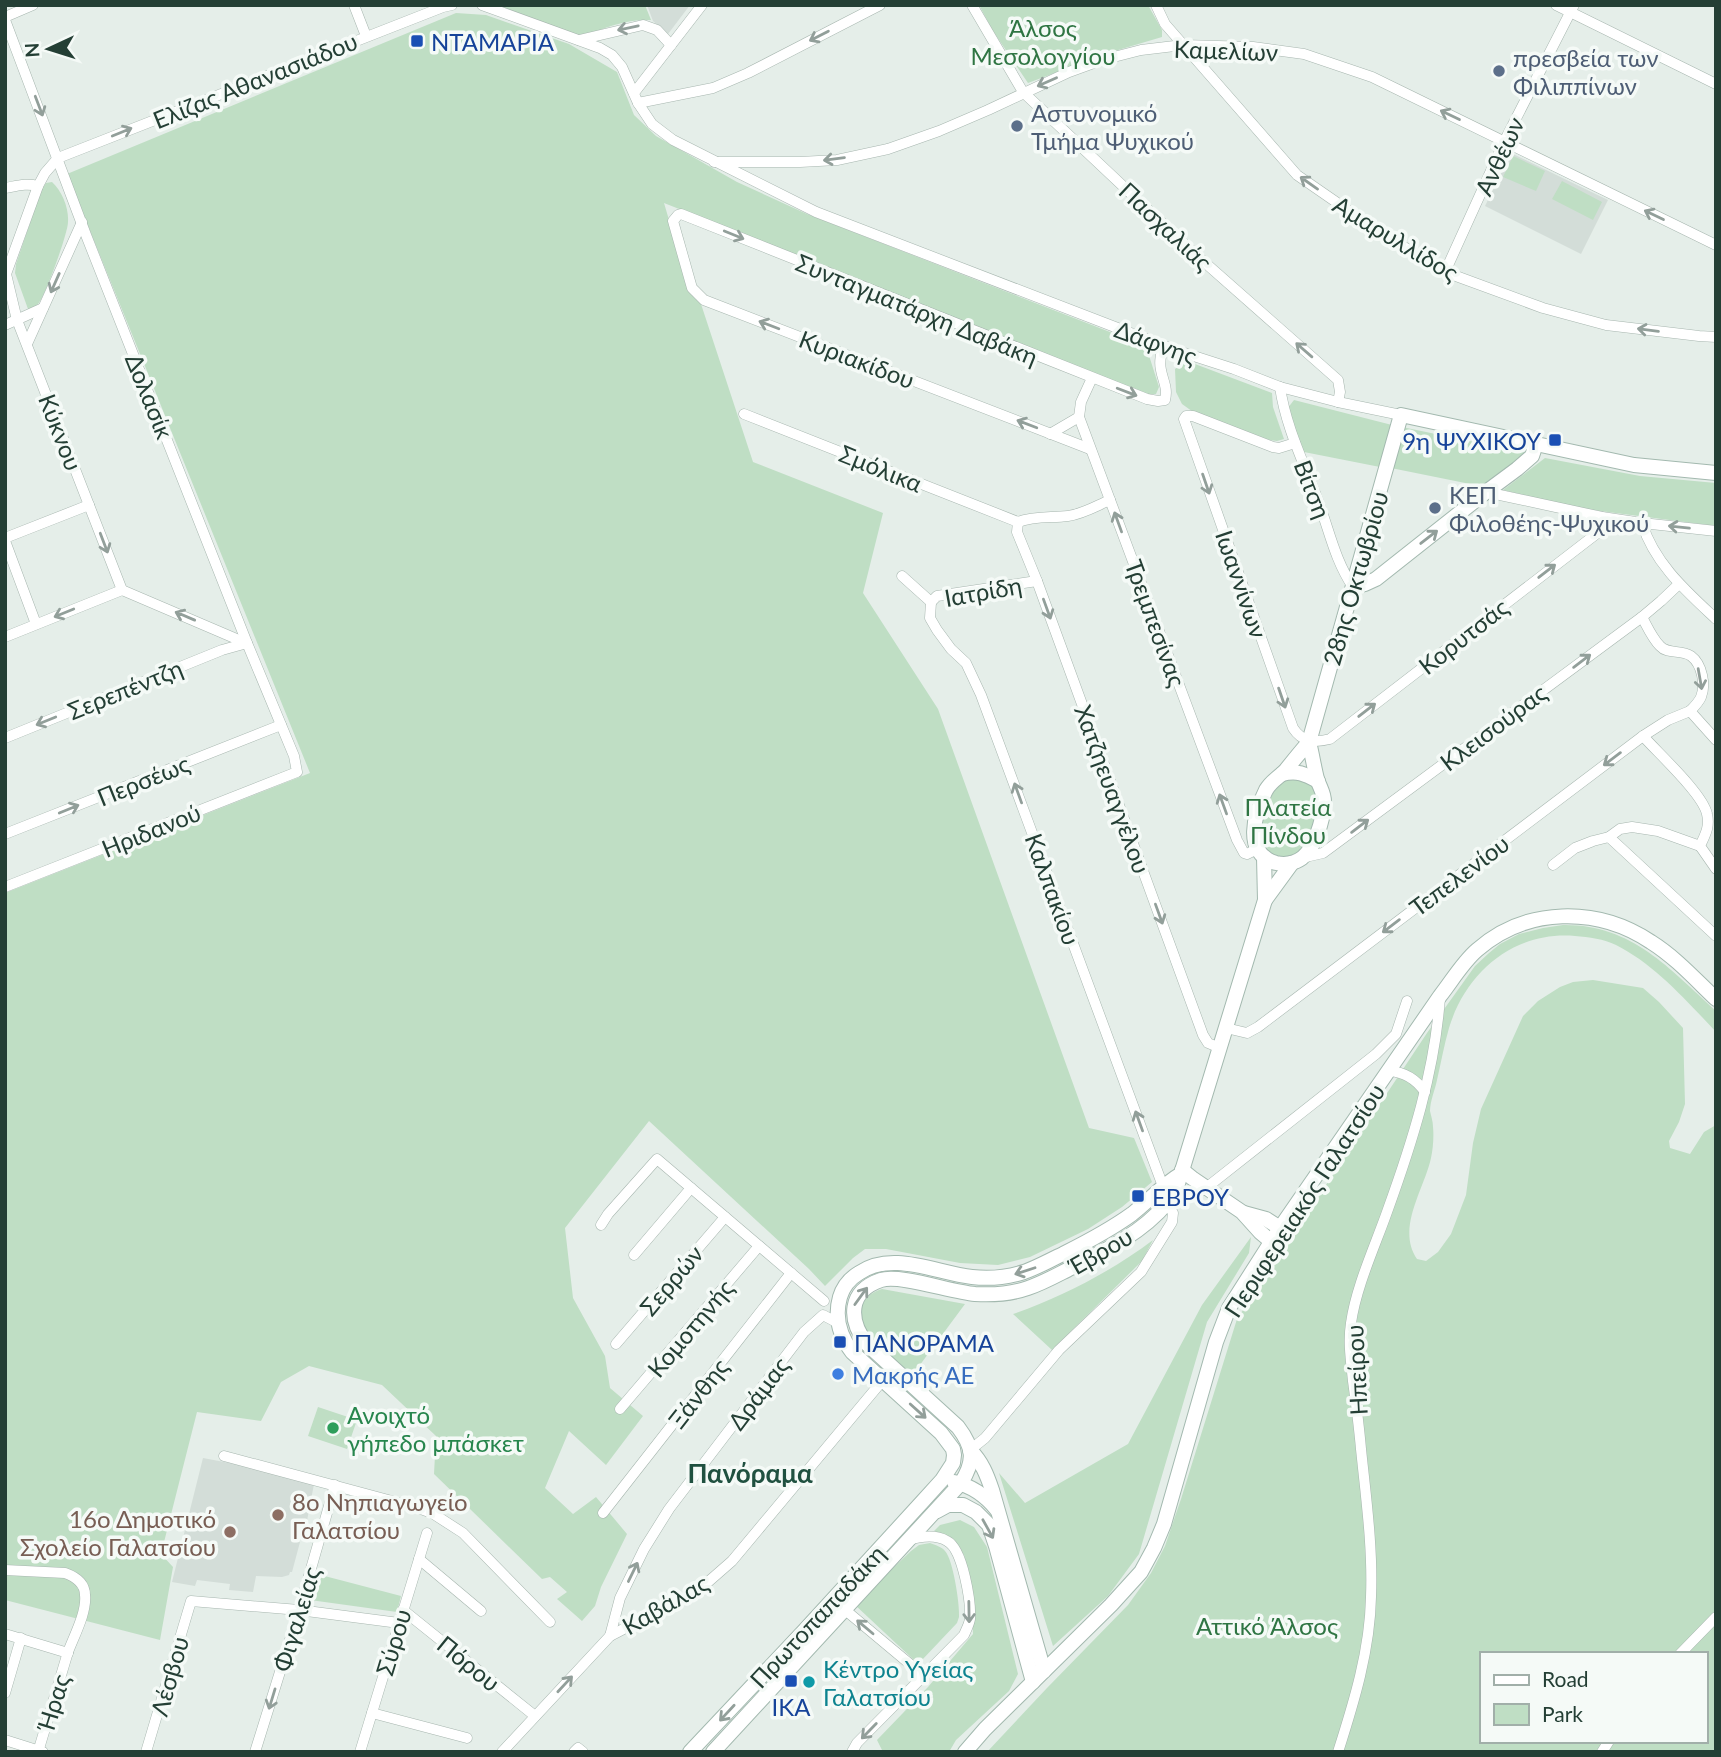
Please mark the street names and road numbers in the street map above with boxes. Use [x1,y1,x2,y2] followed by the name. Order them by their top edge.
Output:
[149,26,361,134] street label: Ελίζας Αθανασιάδου
[1173,34,1279,66] street label: Καμελίων
[1468,112,1530,200] street label: Ανθέων
[1114,176,1218,276] street label: Πασχαλιάς
[1328,189,1464,287] street label: Αμαρυλλίδος
[792,247,1042,371] street label: Συνταγματάρχη Δαβάκη
[1111,314,1201,370] street label: Δάφνης
[795,324,919,394] street label: Κυριακίδου
[120,349,180,443] street label: Δολασίκ
[33,390,89,474] street label: Κύκνου
[835,438,927,498] street label: Σμόλικα
[1289,456,1337,522] street label: Βίτση
[1316,488,1394,668] street label: 28ης Οκτωβρίου
[1210,526,1274,642] street label: Ιωαννίνων
[1120,556,1192,690] street label: Τρεμπεσίνας
[942,570,1024,612] street label: Ιατρίδη
[1412,592,1514,680] street label: Κορυτσάς
[63,653,187,725] street label: Σερεπέντζη
[1434,678,1552,776] street label: Κλεισούρας
[1069,701,1157,877] street label: Χατζηευαγγέλου
[93,748,193,812] street label: Περσέως
[97,797,205,863] street label: Ηριδανού
[1404,828,1514,922] street label: Τεπελενίου
[1019,829,1087,949] street label: Καλπακίου
[1218,1078,1390,1322] street label: Περιφερειακός Γαλατσίου
[1063,1221,1137,1281] street label: Έβρου
[633,1239,709,1321] street label: Σερρών
[641,1273,739,1383] street label: Κομοτηνής
[1339,1324,1373,1416] street label: Ηπείρου
[721,1351,795,1435] street label: Δράμας
[662,1352,734,1434] street label: Ξάνθης
[743,1539,891,1693] street label: Πρωτοπαπαδάκη
[266,1563,326,1675] street label: Φιγαλείας
[617,1568,713,1640] street label: Καβάλας
[369,1605,417,1679] street label: Σύρου
[432,1629,506,1697] street label: Πόρου
[144,1633,194,1719] street label: Λέσβου
[30,1671,75,1735] street label: Ήρας

